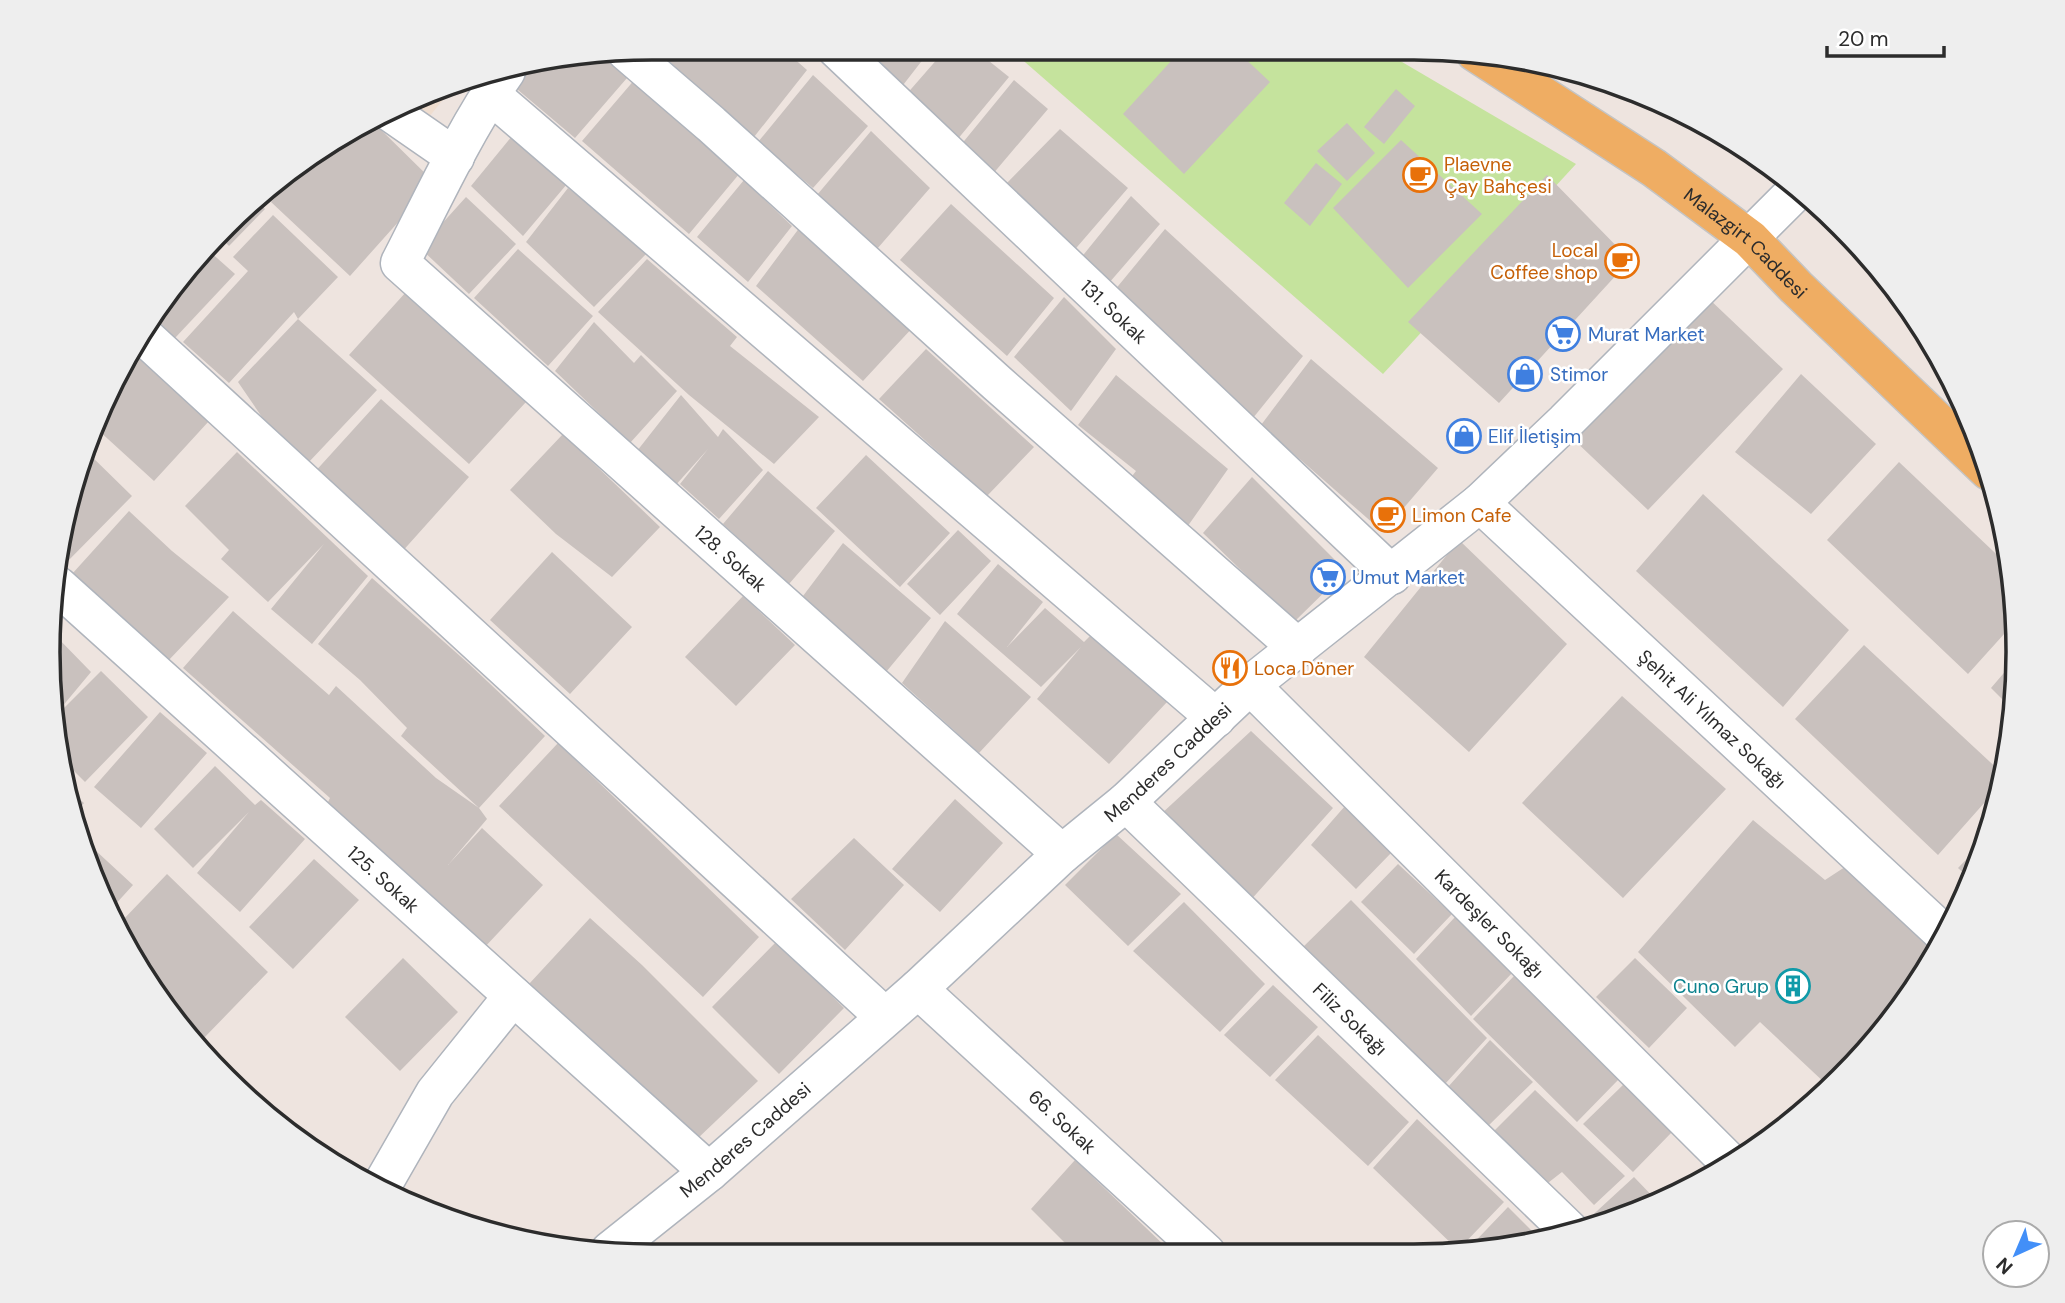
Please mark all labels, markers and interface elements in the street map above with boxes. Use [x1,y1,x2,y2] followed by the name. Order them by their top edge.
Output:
[1827,14,1944,58] scale bar
[1838,25,1889,53] text: 20 m
[1444,152,1552,199] place label: Plaevne Çay Bahçesi
[1401,156,1439,194] cafe icon: Plaevne Çay Bahçesi
[1679,182,1813,304] street label: Malazgirt Caddesi
[1490,238,1598,285] place label: Local Coffee shop
[1603,242,1641,280] cafe icon: Local Coffee shop
[1075,274,1153,350] street label: 131. Sokak
[1544,315,1582,353] supermarket icon: Murat Market
[1588,322,1705,347] place label: Murat Market
[1506,355,1544,393] shop icon: Stimor
[1550,362,1608,387] place label: Stimor
[1445,417,1483,455] shop icon: Elif İletişim
[1488,424,1581,449] place label: Elif İletişim
[1369,496,1407,534] cafe icon: Limon Cafe
[1412,503,1512,528] place label: Limon Cafe
[689,519,773,597] street label: 128. Sokak
[1309,558,1347,596] supermarket icon: Umut Market
[1352,565,1465,590] place label: Umut Market
[1633,644,1792,794] street label: Şehit Ali Yılmaz Sokağı
[1211,649,1249,687] restaurant icon: Loca Döner
[1254,656,1354,681] place label: Loca Döner
[1099,697,1237,827] street label: Menderes Caddesi
[342,840,425,918] street label: 125. Sokak
[1430,864,1549,983] street label: Kardeşler Sokağı
[1774,967,1812,1005] building icon: Cuno Grup
[1673,974,1769,999] place label: Cuno Grup
[1308,977,1393,1061] street label: Filiz Sokağı
[674,1076,816,1203] street label: Menderes Caddesi
[1023,1084,1102,1159] street label: 66. Sokak
[1981,1219,2051,1289] north arrow
[1991,1252,2018,1280] text: N

